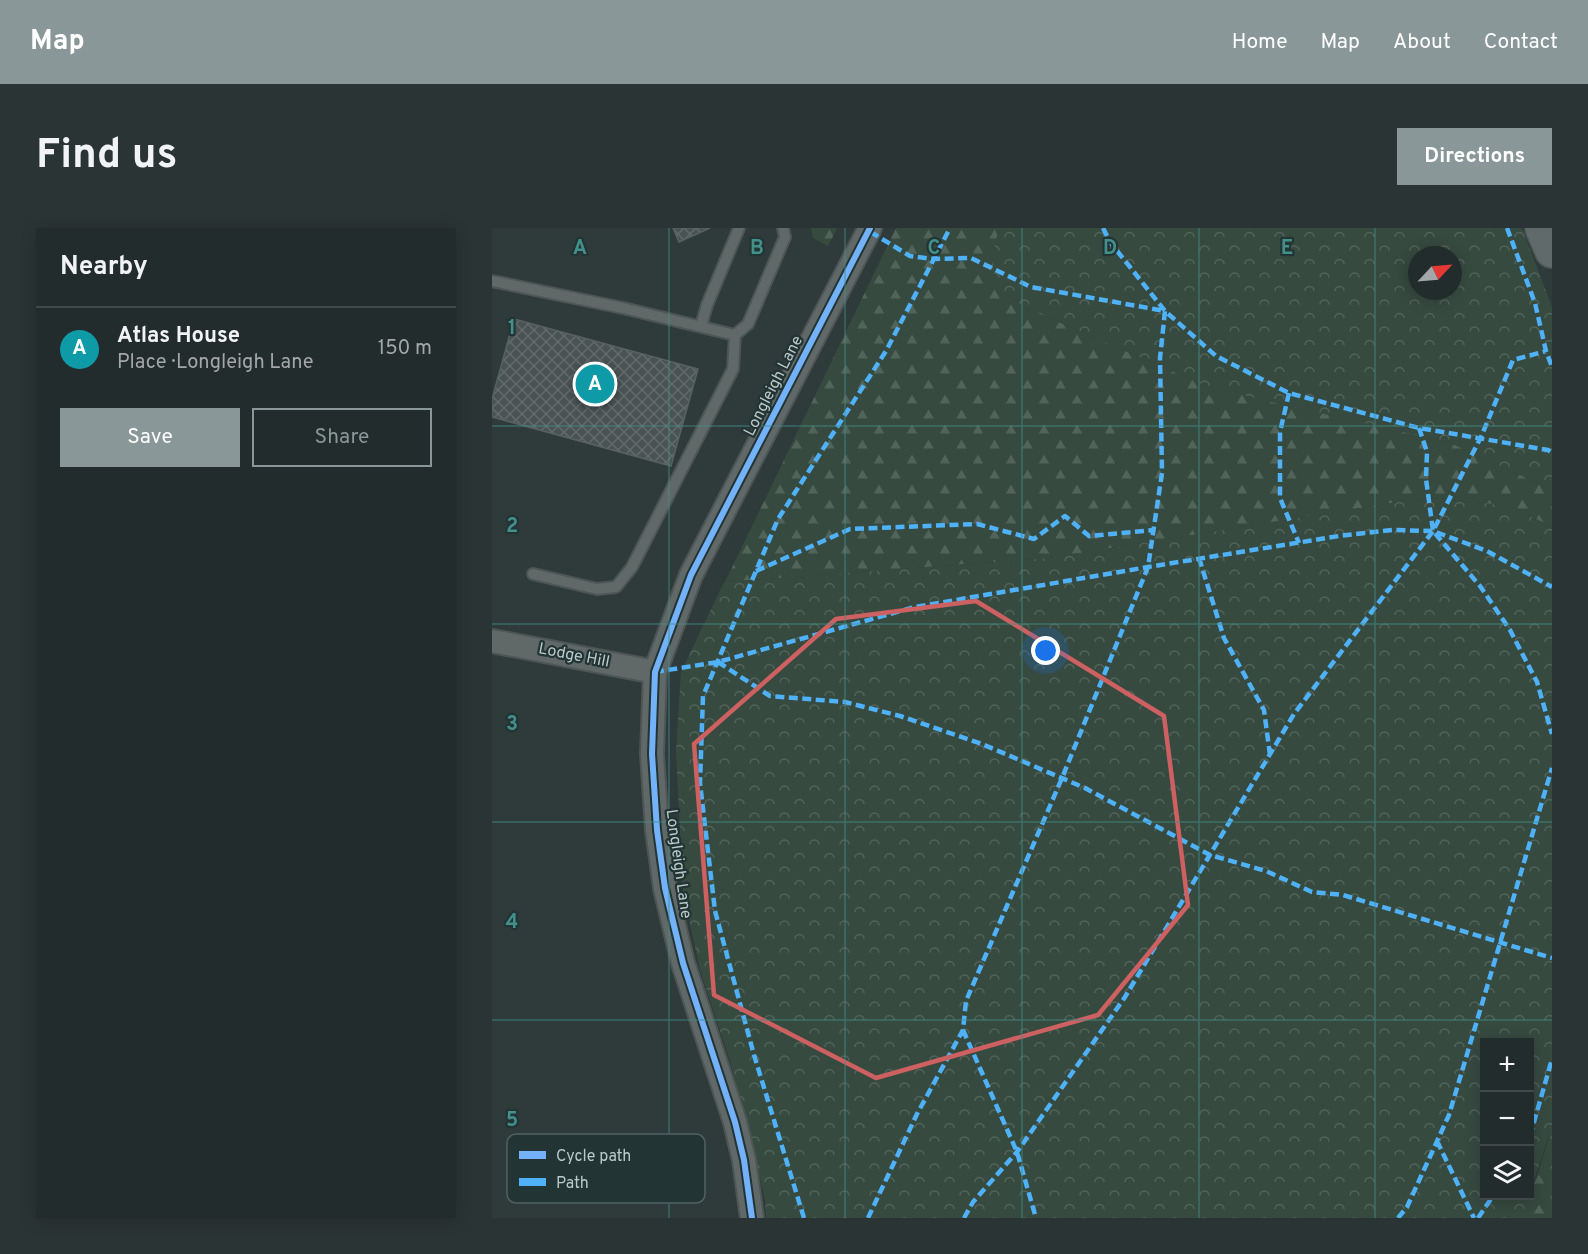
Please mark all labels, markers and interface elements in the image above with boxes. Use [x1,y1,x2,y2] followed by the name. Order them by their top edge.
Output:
[30,24,85,60] text: Map
[1232,29,1288,56] text: Home
[1321,29,1360,56] text: Map
[1393,29,1451,56] text: About
[1484,29,1558,56] text: Contact
[1397,128,1552,185] button: Directions
[36,130,177,183] text: Find us
[573,236,587,262] text: A
[750,236,764,262] text: B
[928,236,940,262] text: C
[1103,236,1117,262] text: D
[1281,236,1293,262] text: E
[1408,246,1462,300] north arrow
[60,251,148,284] text: Nearby
[508,316,516,342] text: 1
[117,323,240,350] text: Atlas House
[740,332,808,440] street label: Longleigh Lane
[72,336,87,362] text: A
[378,336,432,362] text: 150 m
[117,350,314,376] text: Place · Longleigh Lane
[576,362,614,406] pin: A
[60,408,240,467] button: Save
[252,408,432,467] button: Share
[506,514,518,540] text: 2
[1031,636,1060,665] your location
[537,639,611,673] street label: Lodge Hill
[506,712,518,738] text: 3
[660,808,696,920] street label: Longleigh Lane
[506,910,518,936] text: 4
[1480,1038,1534,1200] map controls
[1480,1038,1534,1092] button: +
[1480,1092,1534,1146] button: −
[506,1108,518,1134] text: 5
[507,1134,705,1203] legend
[1480,1146,1534,1200] button: layers
[556,1147,631,1167] text: Cycle path
[556,1174,589,1194] text: Path

